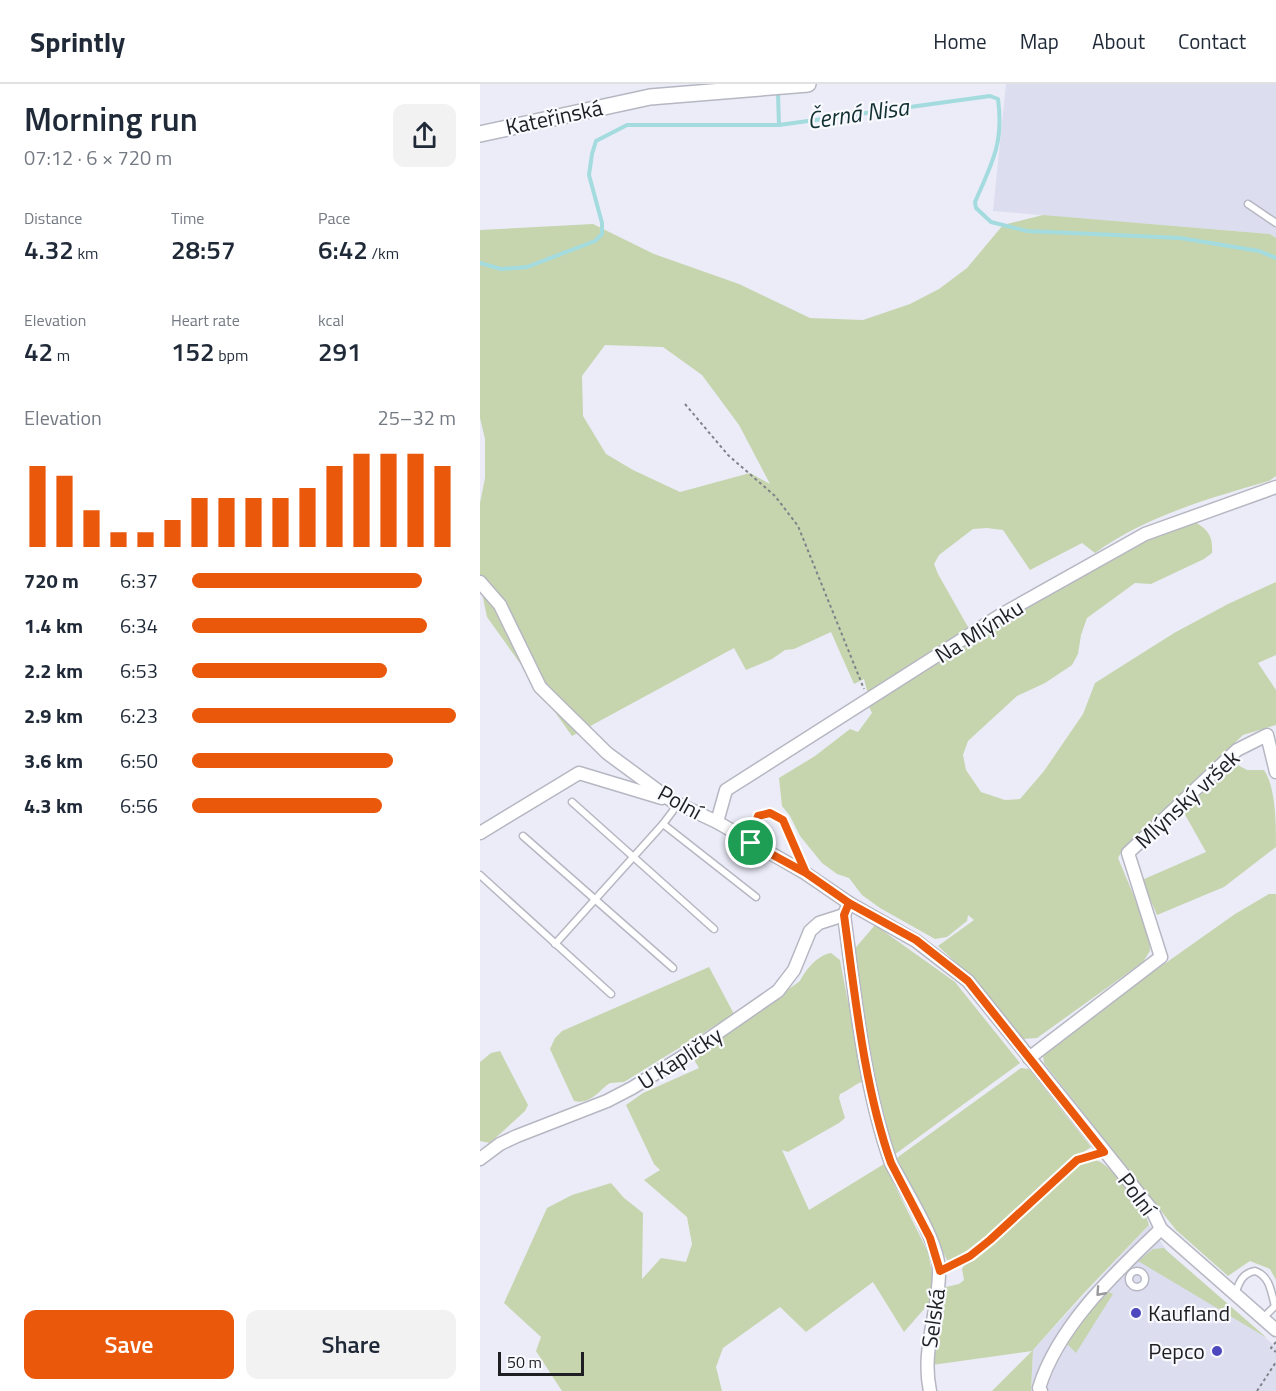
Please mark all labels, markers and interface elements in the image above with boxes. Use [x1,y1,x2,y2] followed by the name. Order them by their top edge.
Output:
[30,20,125,63] text: Sprintly
[933,25,987,57] text: Home
[1020,25,1059,57] text: Map
[1092,25,1145,57] text: About
[1178,25,1246,57] text: Contact
[805,88,913,138] water label: Černá Nisa
[502,90,606,144] street label: Kateřinská
[24,94,198,144] text: Morning run
[393,104,456,167] button: share
[24,142,172,173] text: 07:12 · 6 × 720 m
[24,206,82,230] text: Distance
[171,206,204,230] text: Time
[318,206,350,230] text: Pace
[24,230,74,269] text: 4.32
[171,230,235,269] text: 28:57
[318,230,368,269] text: 6:42
[74,241,98,265] text: km
[368,241,399,265] text: /km
[24,308,86,332] text: Elevation
[171,308,240,332] text: Heart rate
[318,308,344,332] text: kcal
[24,332,53,371] text: 42
[171,332,215,371] text: 152
[318,332,362,371] text: 291
[53,343,70,367] text: m
[215,343,248,367] text: bpm
[24,402,102,433] text: Elevation
[377,402,456,433] text: 25–32 m
[24,565,79,596] text: 720 m
[120,565,158,596] text: 6:37
[928,590,1030,672] street label: Na Mlýnku
[24,610,83,641] text: 1.4 km
[120,610,158,641] text: 6:34
[24,655,83,686] text: 2.2 km
[120,655,158,686] text: 6:53
[24,700,83,731] text: 2.9 km
[120,700,158,731] text: 6:23
[1127,741,1247,857] street label: Mlýnský vršek
[24,745,83,776] text: 3.6 km
[120,745,158,776] text: 6:50
[652,776,710,829] street label: Polní
[24,790,83,821] text: 4.3 km
[120,790,158,821] text: 6:56
[725,817,776,868] pin
[734,826,767,859] icon: arrive
[631,1018,729,1098] street label: U Kapličky
[1109,1165,1166,1224] street label: Polní
[1096,1285,1107,1296] one-way arrow
[912,1286,954,1350] street label: Selská
[1148,1296,1230,1330] place label: Kaufland
[1129,1306,1143,1320] marker: Kaufland
[24,1310,234,1379] button: Save
[246,1310,456,1379] button: Share
[1148,1334,1205,1368] place label: Pepco
[1210,1344,1224,1358] marker: Pepco
[498,1349,584,1376] scale bar
[507,1350,542,1374] text: 50 m

